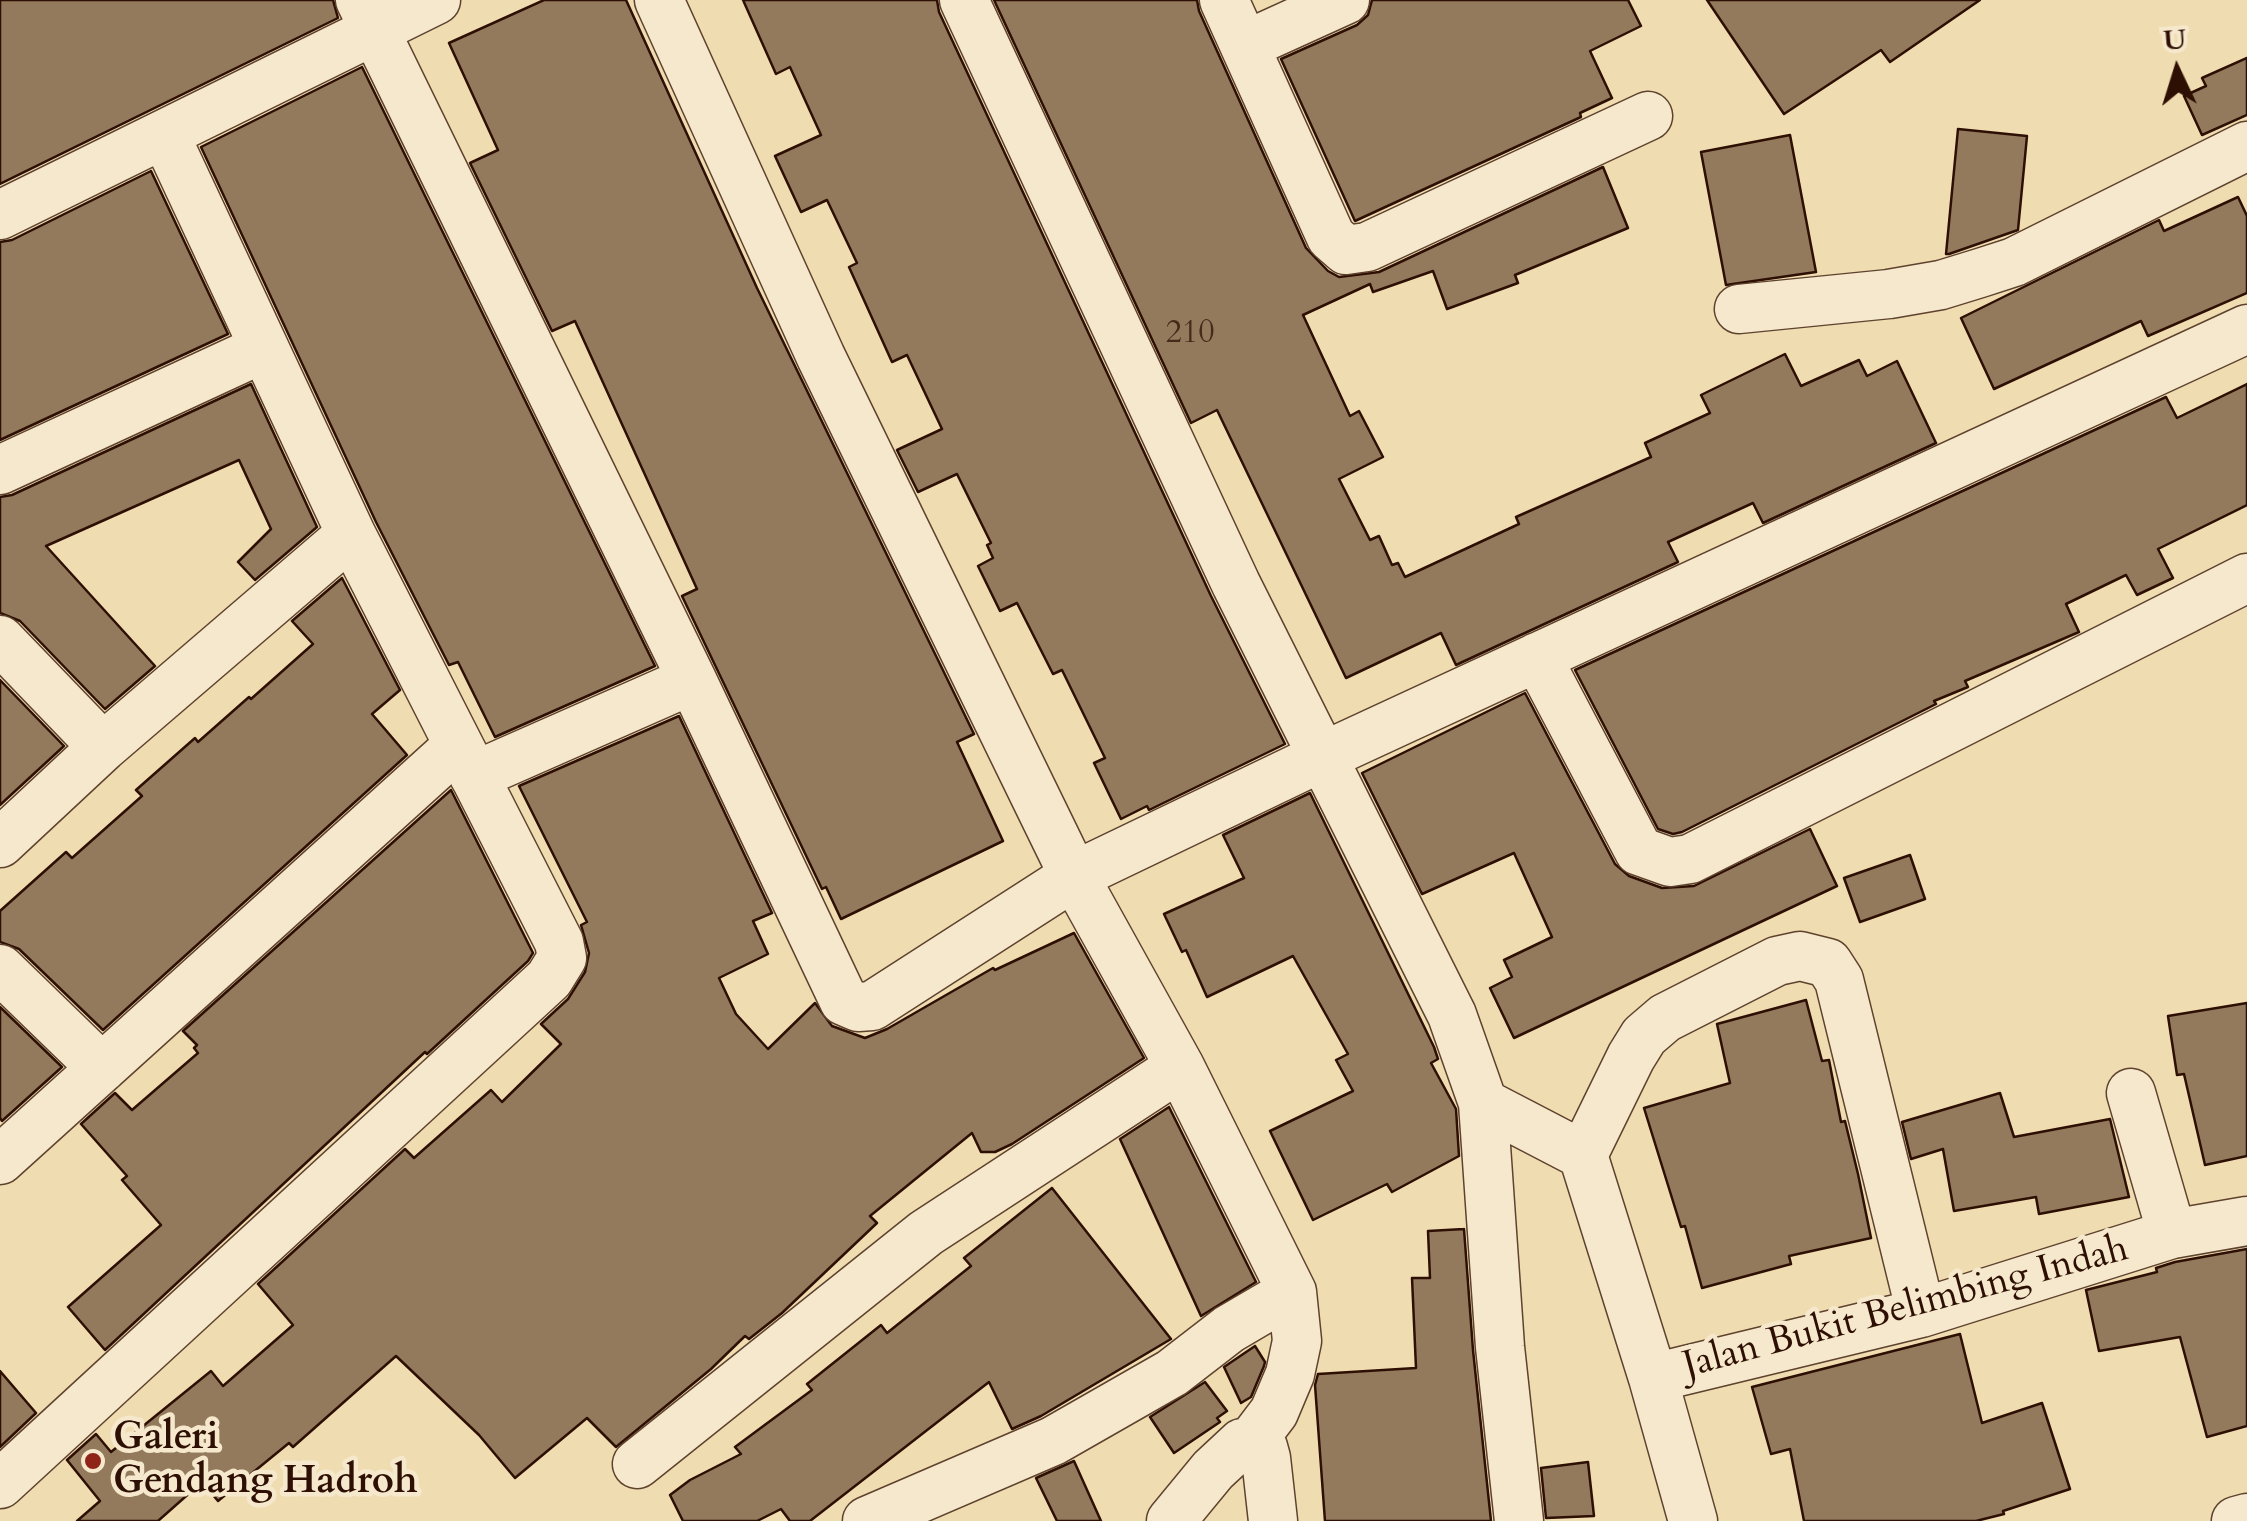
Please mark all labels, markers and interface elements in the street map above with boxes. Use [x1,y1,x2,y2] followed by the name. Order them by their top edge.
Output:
[2127,20,2227,120] north arrow
[2162,20,2188,60] text: U
[1165,316,1215,354] house number: 210
[1678,1228,2134,1390] street label: Jalan Bukit Belimbing Indah
[113,1416,418,1506] place label: Galeri Gendang Hadroh
[82,1450,104,1472] marker: Galeri Gendang Hadroh

